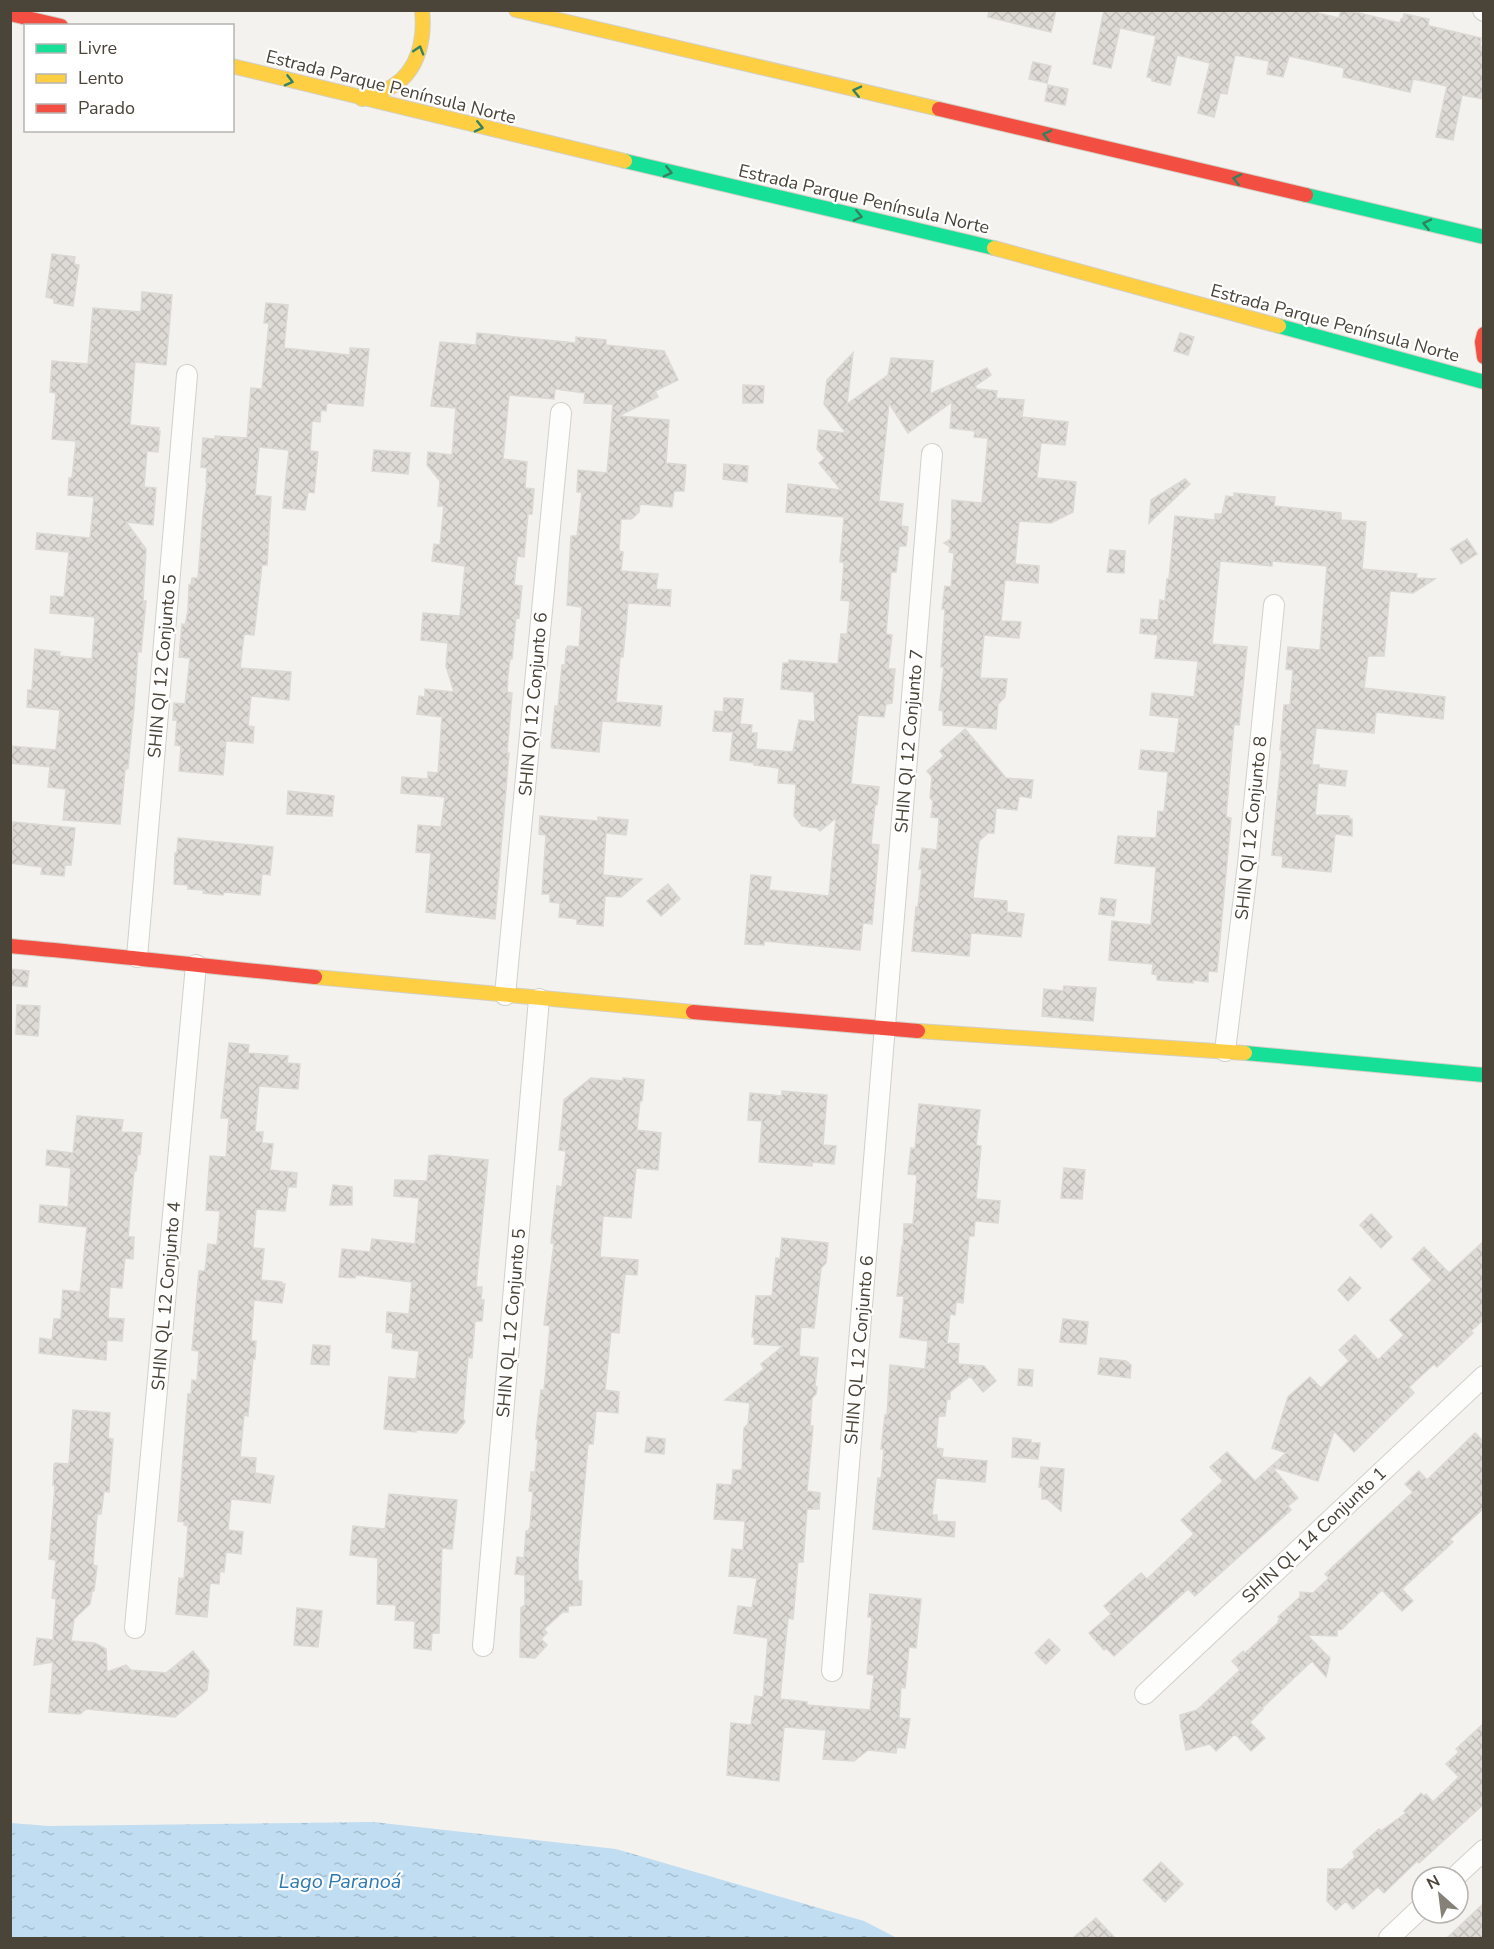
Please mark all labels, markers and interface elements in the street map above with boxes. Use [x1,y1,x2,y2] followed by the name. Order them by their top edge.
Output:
[24,24,234,132] legend
[78,36,117,60] text: Livre
[263,44,519,130] street label: Estrada Parque Península Norte
[412,45,425,56] one-way arrow
[78,66,124,90] text: Lento
[284,73,294,86] one-way arrow
[852,85,862,98] one-way arrow
[78,96,135,120] text: Parado
[473,119,483,132] one-way arrow
[1042,129,1052,142] one-way arrow
[736,158,992,240] street label: Estrada Parque Península Norte
[663,164,673,177] one-way arrow
[1232,174,1242,187] one-way arrow
[853,208,863,221] one-way arrow
[1422,218,1432,231] one-way arrow
[1208,278,1462,368] street label: Estrada Parque Península Norte
[142,573,182,759] street label: SHIN QI 12 Conjunto 5
[513,611,553,797] street label: SHIN QI 12 Conjunto 6
[889,648,929,834] street label: SHIN QI 12 Conjunto 7
[1229,735,1273,921] street label: SHIN QI 12 Conjunto 8
[146,1200,186,1392] street label: SHIN QL 12 Conjunto 4
[491,1227,531,1419] street label: SHIN QL 12 Conjunto 5
[839,1254,879,1446] street label: SHIN QL 12 Conjunto 6
[1236,1462,1392,1608] street label: SHIN QL 14 Conjunto 1
[1410,1865,1470,1925] north arrow
[279,1868,402,1895] water label: Lago Paranoá
[1423,1870,1444,1895] text: N

